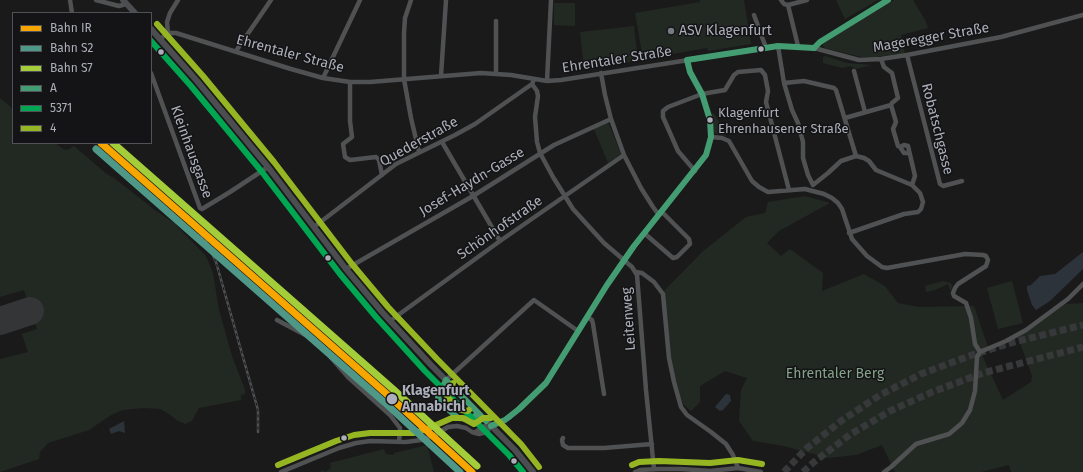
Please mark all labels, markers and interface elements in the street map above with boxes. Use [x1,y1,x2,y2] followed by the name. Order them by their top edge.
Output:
[12,12,152,144] legend
[871,19,991,57] street label: Mageregger Straße
[50,21,92,35] text: Bahn IR
[679,23,772,39] place label: ASV Klagenfurt
[666,26,676,36] marker: ASV Klagenfurt
[234,32,346,76] street label: Ehrentaler Straße
[50,41,93,55] text: Bahn S2
[561,43,673,77] street label: Ehrentaler Straße
[756,44,766,54] unlabelled marker
[156,47,166,57] unlabelled marker
[50,61,93,75] text: Bahn S7
[50,81,57,95] text: A
[918,81,956,177] street label: Robatschgasse
[50,101,72,115] text: 5371
[166,103,216,201] street label: Kleinhausgasse
[718,105,849,136] place label: Klagenfurt Ehrenhausener Straße
[377,114,461,170] street label: Quederstraße
[705,115,715,125] marker: Klagenfurt Ehrenhausener Straße
[50,121,56,135] text: 4
[416,144,528,220] street label: Josef-Haydn-Gasse
[454,192,546,264] street label: Schönhofstraße
[323,253,333,263] unlabelled marker
[618,287,640,351] street label: Leitenweg
[786,366,884,382] park label: Ehrentaler Berg
[402,383,470,416] place label: Klagenfurt Annabichl
[385,392,399,406] marker: Klagenfurt Annabichl
[339,433,349,443] unlabelled marker
[509,456,519,466] unlabelled marker

